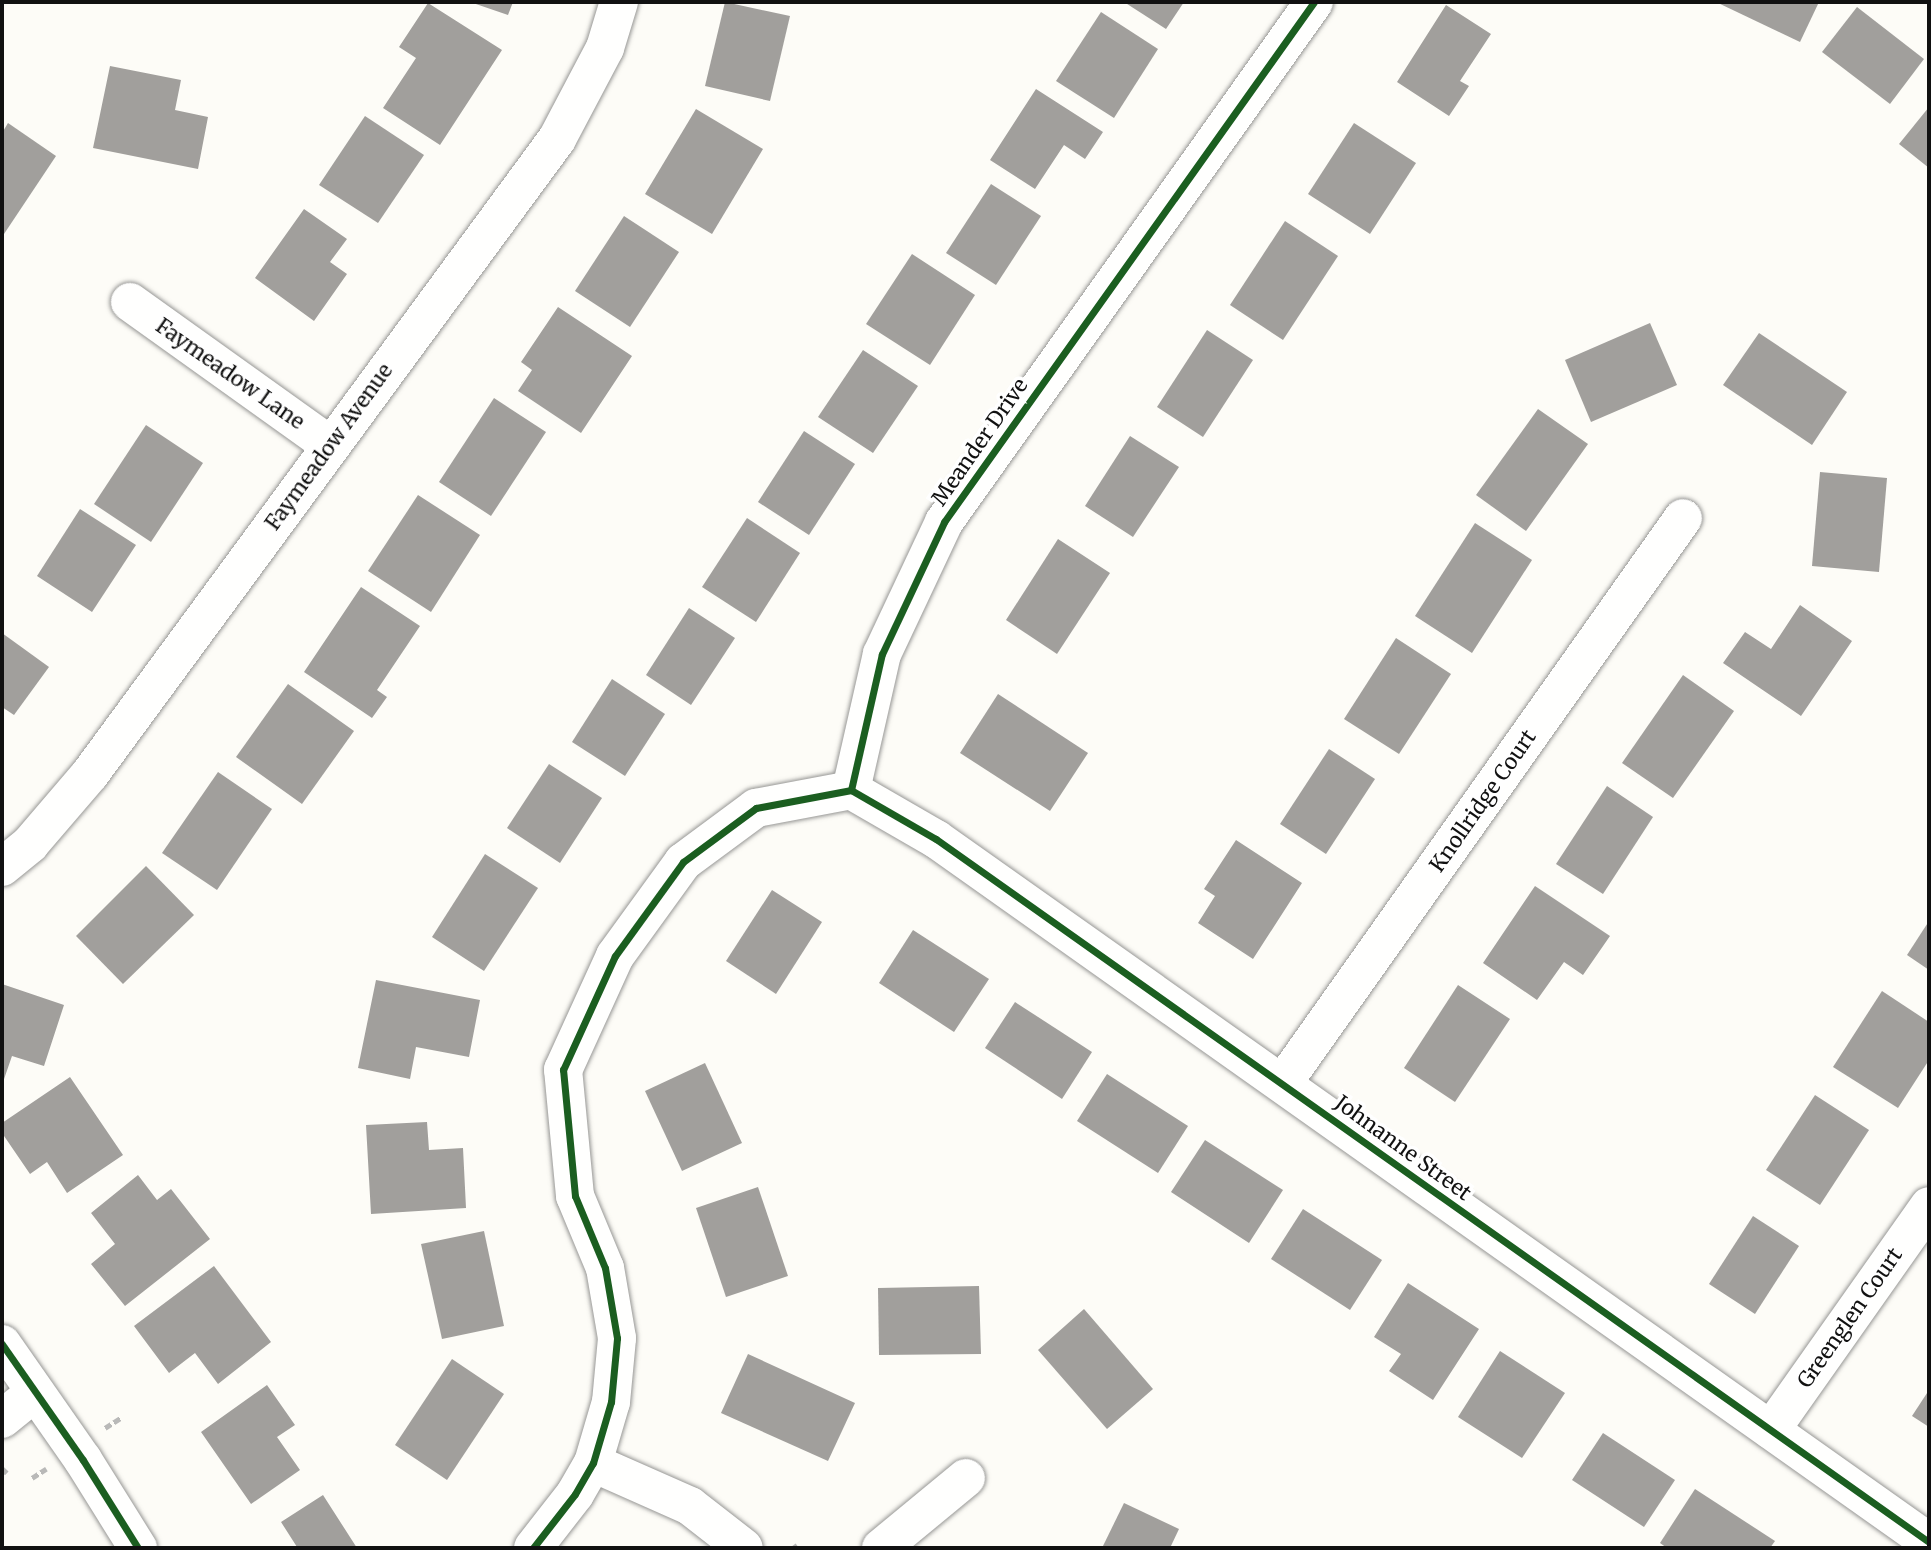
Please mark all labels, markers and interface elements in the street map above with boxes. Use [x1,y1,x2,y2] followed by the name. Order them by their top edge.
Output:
[151,313,309,435] street label: Faymeadow Lane
[260,359,398,535] street label: Faymeadow Avenue
[927,374,1033,510] street label: Meander Drive
[1425,725,1541,877] street label: Knollridge Court
[1330,1090,1476,1206] street label: Johnanne Street
[1792,1243,1908,1393] street label: Greenglen Court

